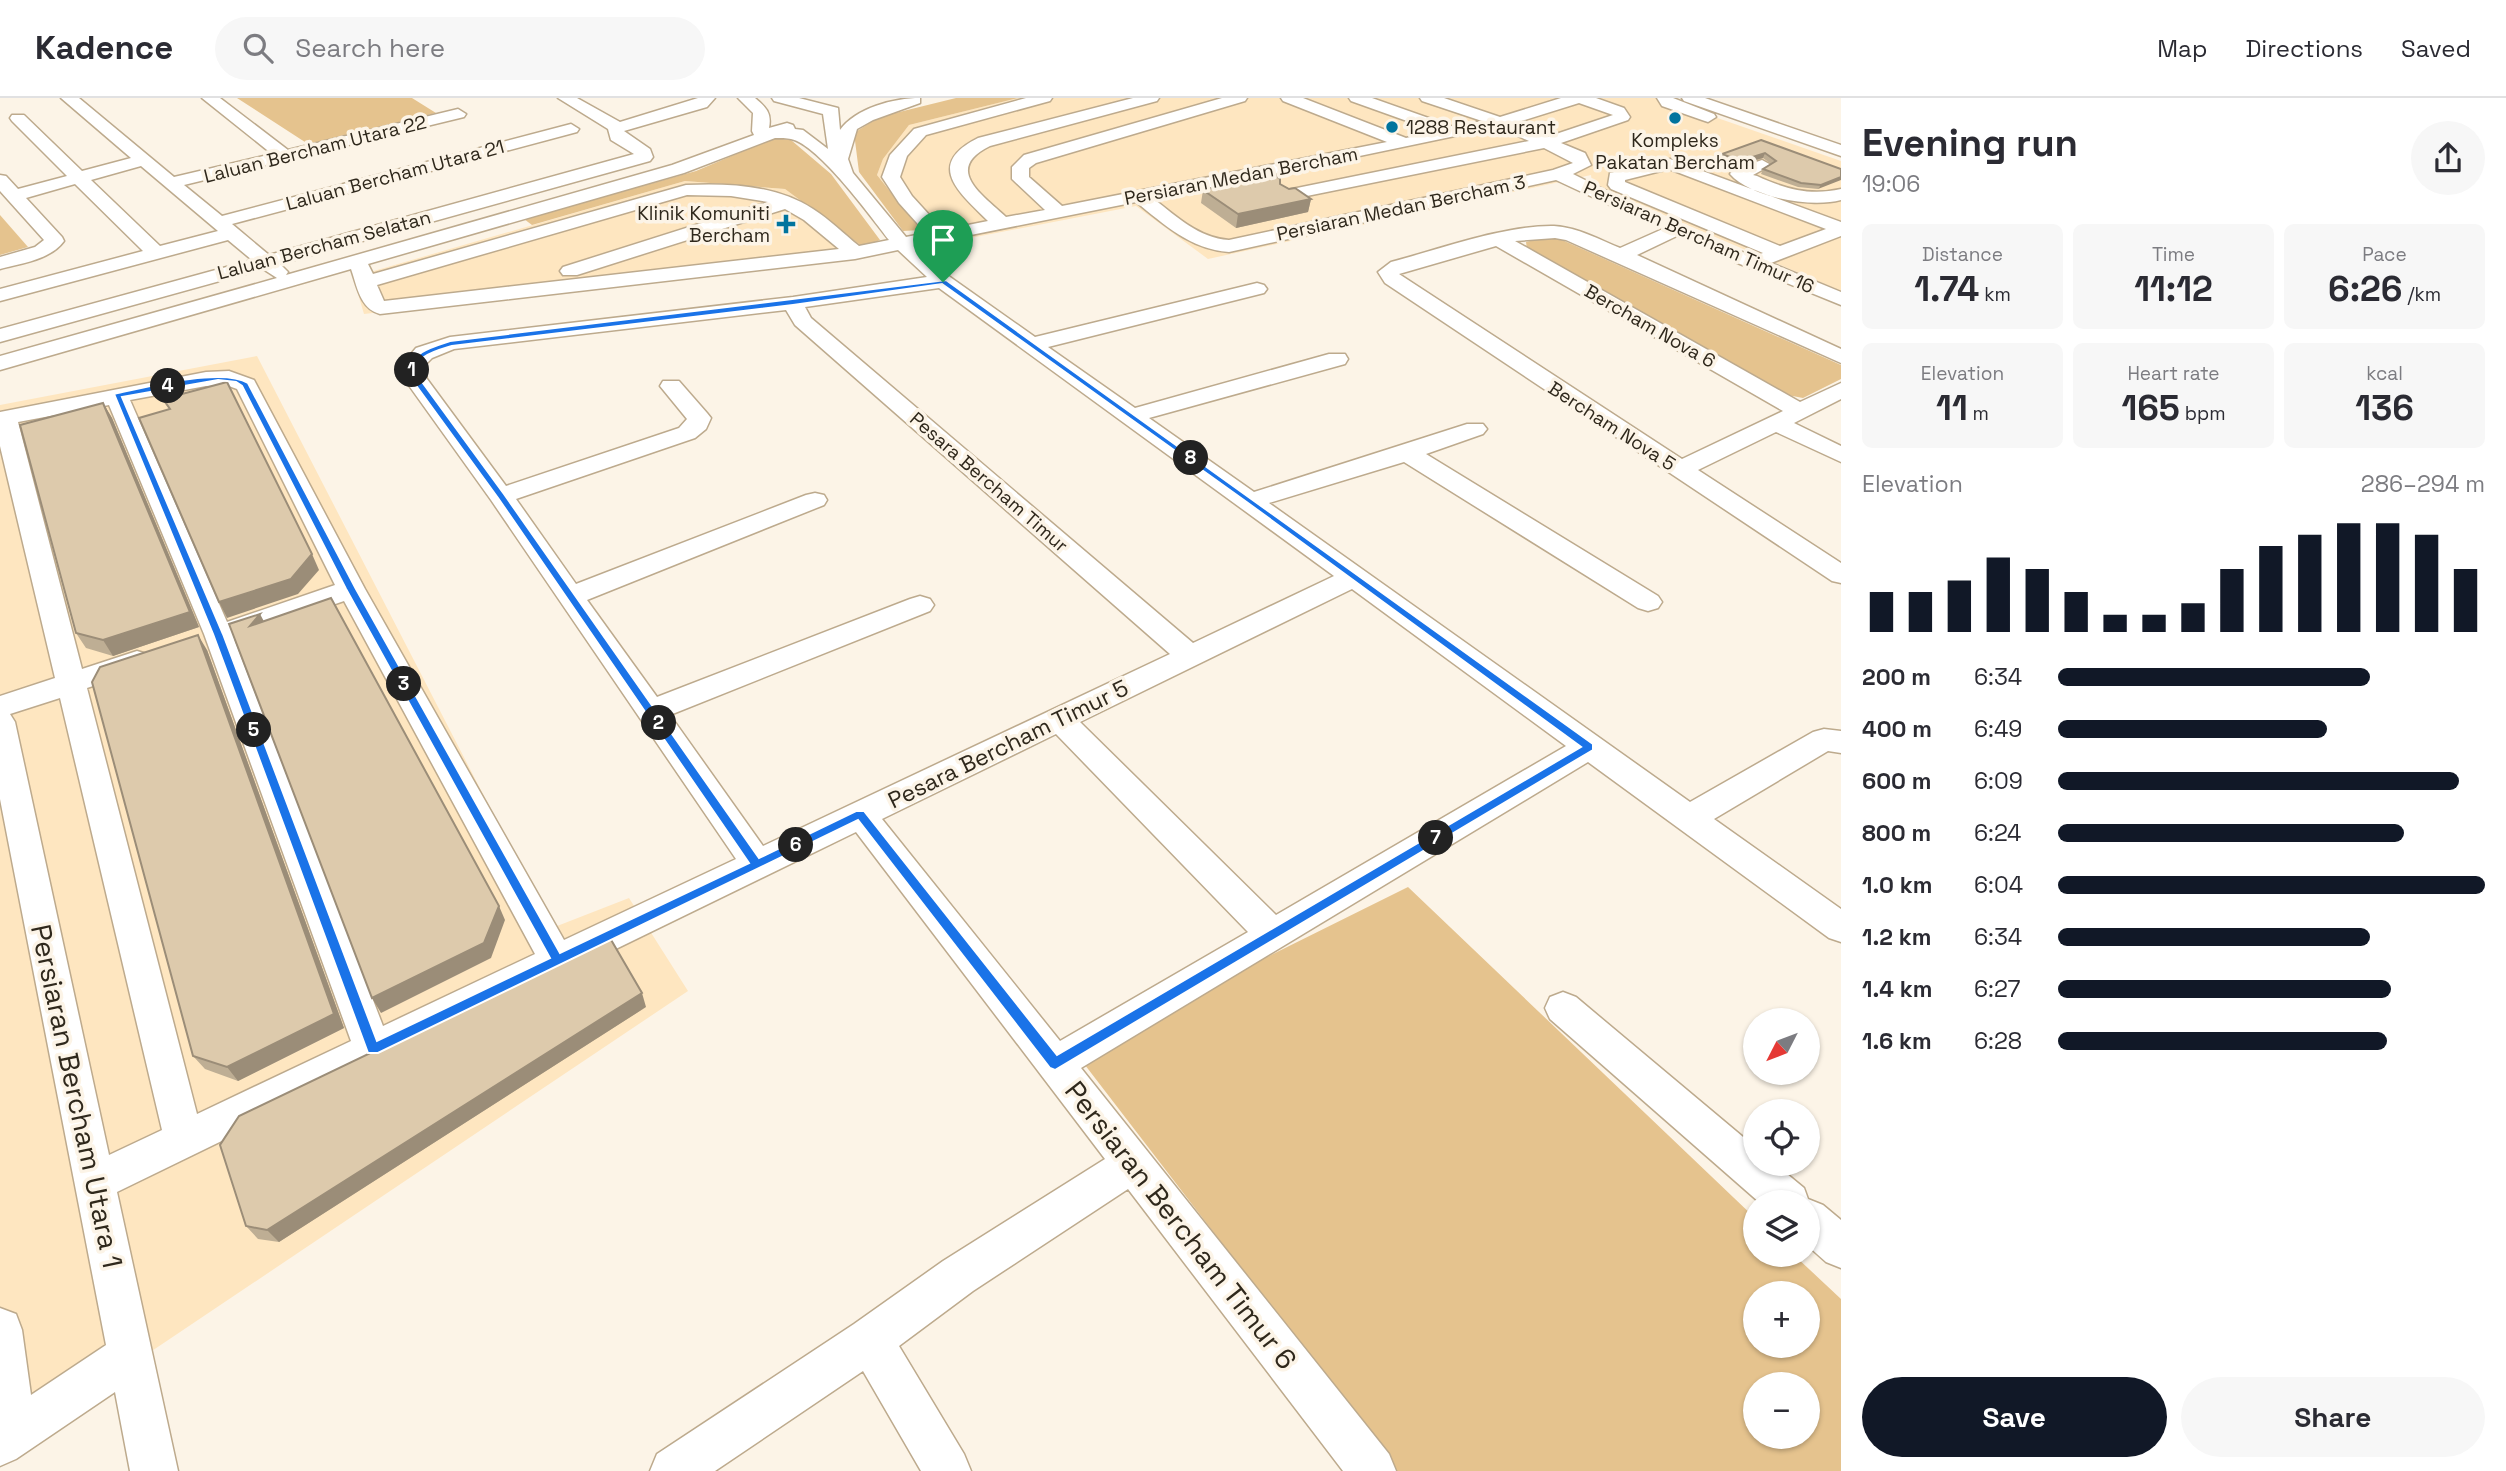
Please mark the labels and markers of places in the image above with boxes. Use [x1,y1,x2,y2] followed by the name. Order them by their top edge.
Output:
[1667,110,1683,126] marker: Kompleks Pakatan Bercham
[1406,115,1556,140] place label: 1288 Restaurant
[1384,119,1400,135] marker: 1288 Restaurant
[1595,128,1755,175] place label: Kompleks Pakatan Bercham
[637,201,770,248] place label: Klinik Komuniti Bercham
[913,210,973,282] pin
[776,214,796,234] marker: Klinik Komuniti Bercham
[394,352,430,388] pin: 1
[150,368,186,404] pin: 4
[1174,440,1208,476] pin: 8
[386,666,422,702] pin: 3
[642,706,676,740] pin: 2
[236,712,272,748] pin: 5
[1418,820,1454,856] pin: 7
[778,828,814,862] pin: 6

